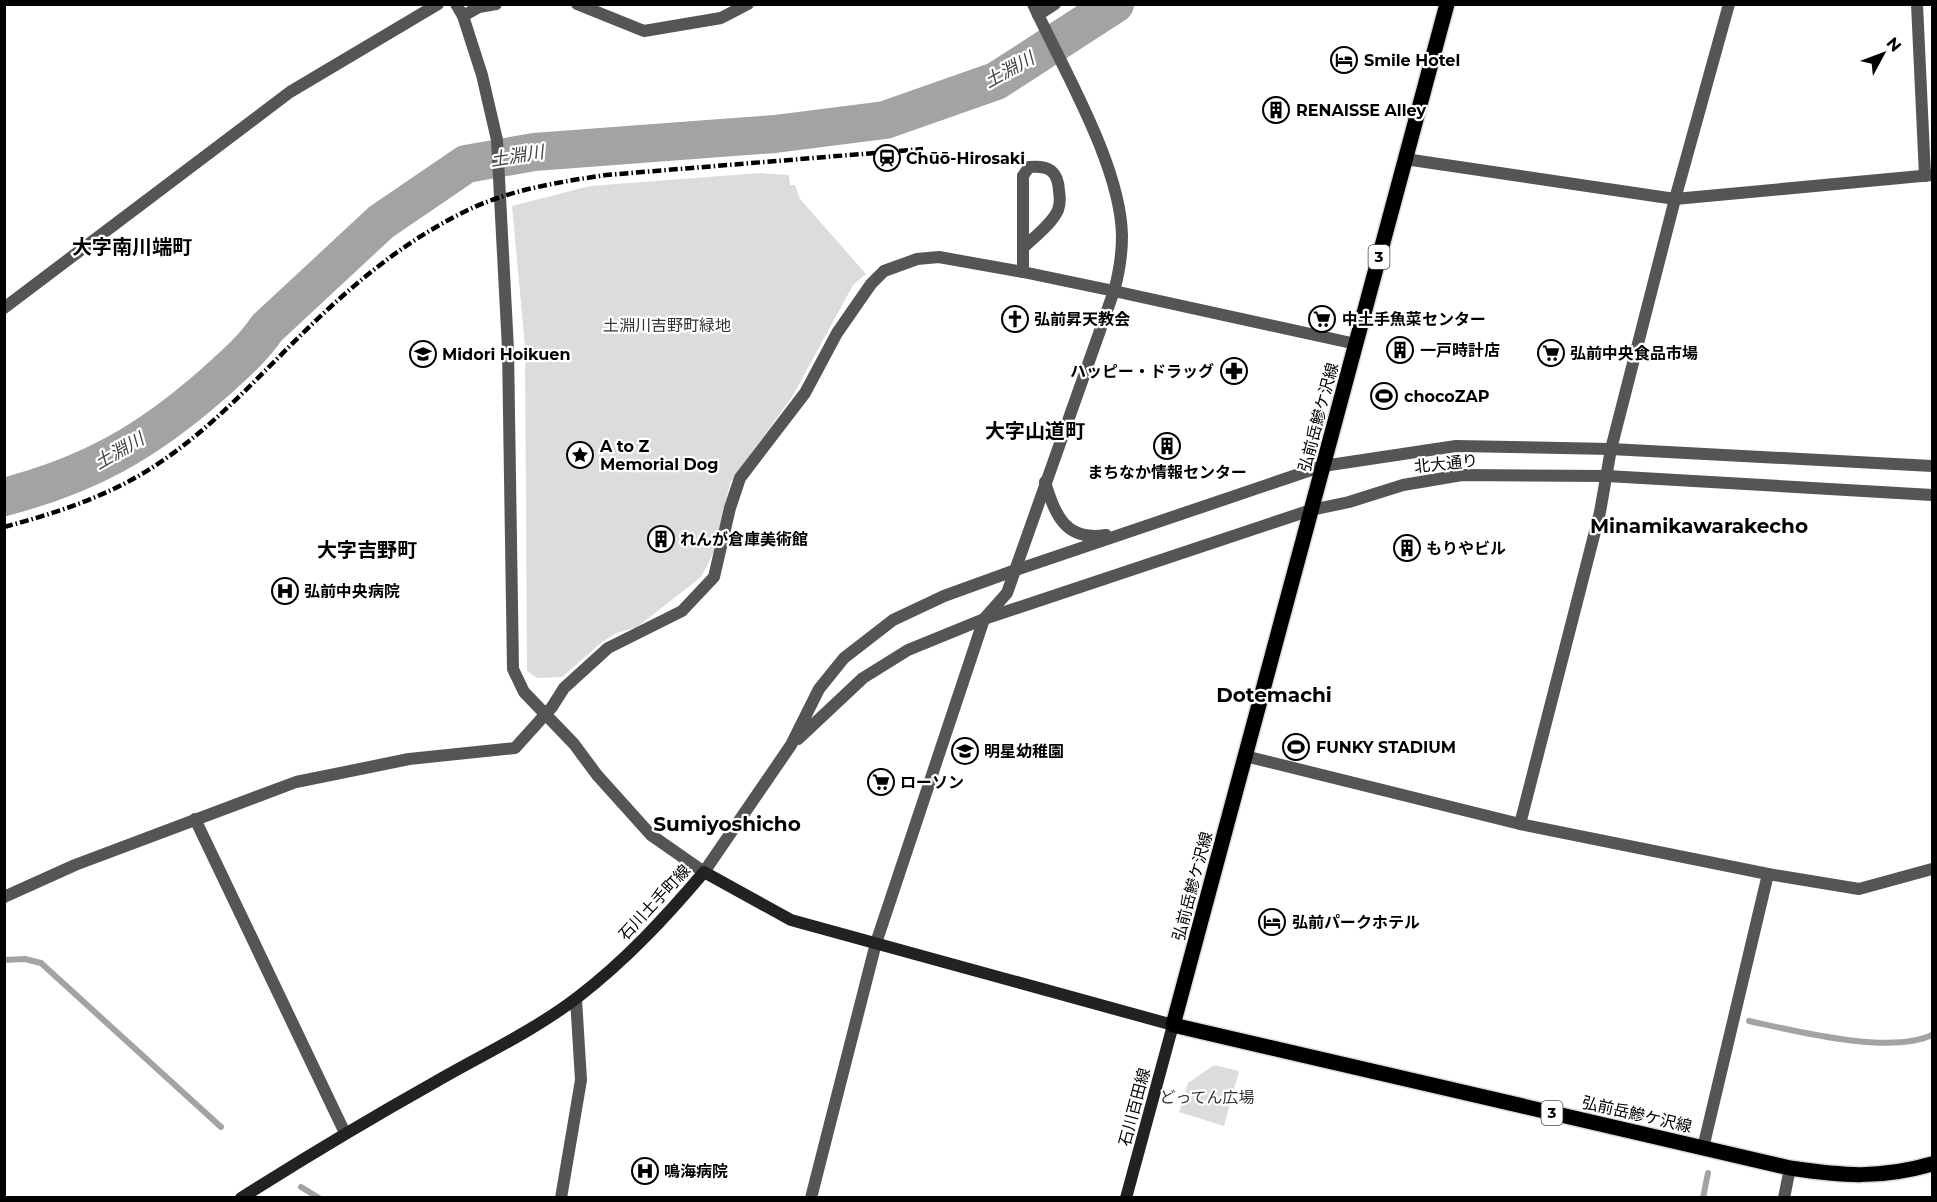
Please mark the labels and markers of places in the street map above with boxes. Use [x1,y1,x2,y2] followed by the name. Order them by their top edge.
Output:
[1329,45,1359,75] hotel icon: Smile Hotel
[1364,51,1460,70] place label: Smile Hotel
[1261,95,1291,125] building icon: RENAISSE Alley
[1296,101,1427,120] place label: RENAISSE Alley
[872,143,902,173] station icon: Chūō-Hirosaki
[906,149,1025,168] place label: Chūō-Hirosaki
[1000,304,1030,334] church icon: 弘前昇天教会
[1307,304,1337,334] supermarket icon: 中土手魚菜センター
[1034,310,1130,329] place label: 弘前昇天教会
[1342,310,1486,329] place label: 中土手魚菜センター
[1385,335,1415,365] building icon: 一戸時計店
[1536,338,1566,368] supermarket icon: 弘前中央食品市場
[408,339,438,369] school or university icon: Midori Hoikuen
[1420,341,1500,360] place label: 一戸時計店
[1570,344,1698,363] place label: 弘前中央食品市場
[442,345,570,364] place label: Midori Hoikuen
[1219,356,1249,386] pharmacy icon: ハッピー・ドラッグ
[1070,362,1214,381] place label: ハッピー・ドラッグ
[1369,381,1399,411] sports icon: chocoZAP
[1404,387,1490,406] place label: chocoZAP
[1152,431,1182,461] building icon: まちなか情報センター
[599,437,718,474] place label: A to Z Memorial Dog
[565,440,595,470] place icon: A to Z Memorial Dog
[1087,463,1247,482] place label: まちなか情報センター
[646,524,676,554] building icon: れんが倉庫美術館
[680,530,808,549] place label: れんが倉庫美術館
[1392,533,1422,563] building icon: もりやビル
[1426,539,1506,558] place label: もりやビル
[270,576,300,606] hospital icon: 弘前中央病院
[304,582,400,601] place label: 弘前中央病院
[1281,732,1311,762] sports icon: FUNKY STADIUM
[950,736,980,766] school or university icon: 明星幼稚園
[1316,738,1456,757] place label: FUNKY STADIUM
[984,742,1064,761] place label: 明星幼稚園
[866,767,896,797] supermarket icon: ローソン
[900,773,964,792] place label: ローソン
[1257,907,1287,937] hotel icon: 弘前パークホテル
[1292,913,1420,932] place label: 弘前パークホテル
[630,1156,660,1186] hospital icon: 鳴海病院
[664,1162,728,1181] place label: 鳴海病院

